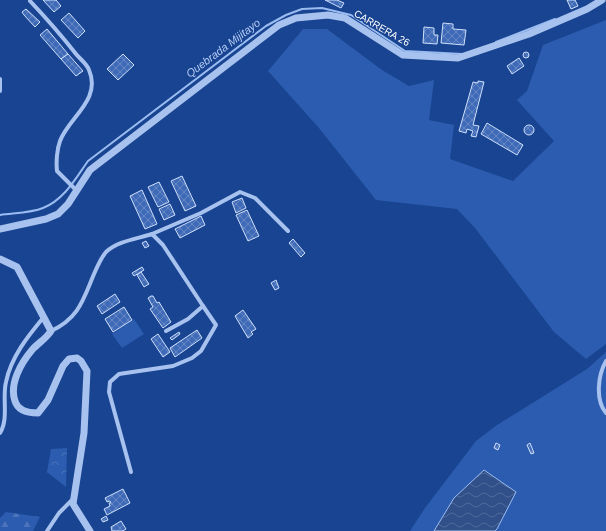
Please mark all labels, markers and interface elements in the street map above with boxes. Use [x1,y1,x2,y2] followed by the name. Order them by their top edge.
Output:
[352,8,412,49] street label: CARRERA 26
[184,16,262,80] water label: Quebrada Mijitayo

